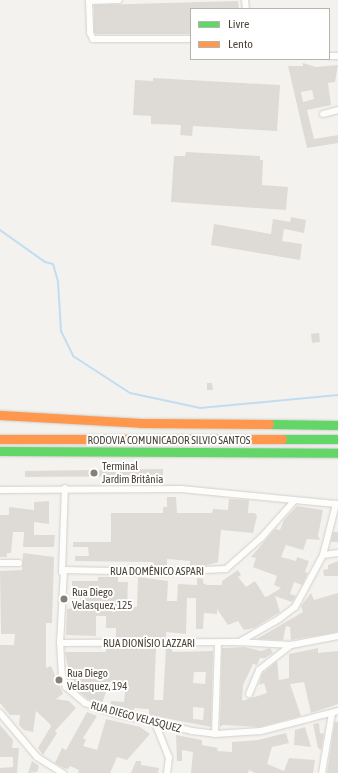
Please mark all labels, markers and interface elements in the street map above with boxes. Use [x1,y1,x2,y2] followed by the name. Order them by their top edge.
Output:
[190,8,330,60] legend
[228,17,249,31] text: Livre
[228,37,253,51] text: Lento
[88,433,250,447] street label: RODOVIA COMUNICADOR SILVIO SANTOS
[102,460,163,486] place label: Terminal Jardim Britânia
[89,468,99,478] marker: Terminal Jardim Britânia
[110,564,204,578] street label: RUA DOMÊNICO ASPARI
[72,586,132,612] place label: Rua Diego Velasquez, 125
[59,594,69,604] marker: Rua Diego Velasquez, 125
[103,636,195,650] street label: RUA DIONÍSIO LAZZARI
[67,667,127,693] place label: Rua Diego Velasquez, 194
[54,675,64,685] marker: Rua Diego Velasquez, 194
[89,699,183,735] street label: RUA DIEGO VELASQUEZ

